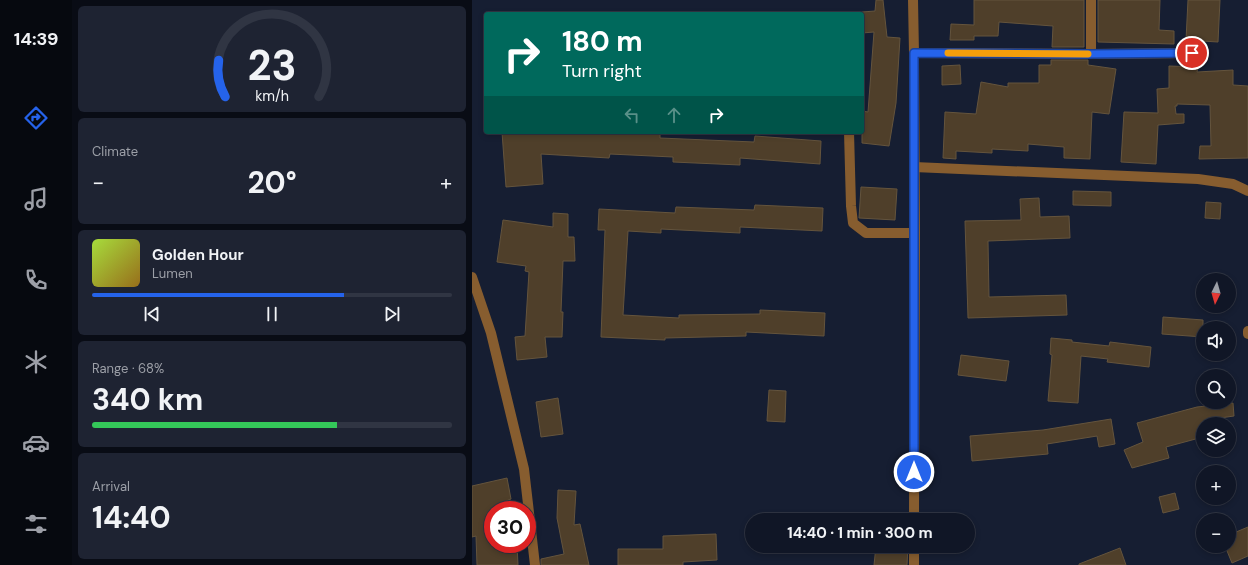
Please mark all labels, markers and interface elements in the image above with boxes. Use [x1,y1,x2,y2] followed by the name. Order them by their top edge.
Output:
[562,23,643,60] text: 180 m
[14,27,58,51] text: 14:39
[496,28,548,80] icon: right
[1175,36,1209,70] pin
[247,39,297,93] text: 23
[1181,42,1203,64] icon: arrive
[562,59,642,83] text: Turn right
[255,86,289,104] text: km/h
[22,104,50,132] icon: directions
[621,104,643,126] icon: left
[663,104,685,126] icon: ahead
[705,104,727,126] icon: right
[92,143,138,160] text: Climate
[247,163,297,202] text: 20°
[92,168,104,197] text: −
[440,168,452,197] text: +
[22,185,50,213] icon: music
[152,245,244,265] text: Golden Hour
[152,265,193,282] text: Lumen
[22,266,50,294] icon: phone
[1196,273,1236,313] north arrow
[1196,273,1236,553] map controls
[141,303,163,325] icon: previous
[261,303,283,325] icon: pause
[381,303,403,325] icon: next
[1196,321,1236,361] button: sound
[22,348,50,376] icon: climate
[92,360,164,377] text: Range · 68%
[1196,369,1236,409] button: search
[92,380,203,419] text: 340 km
[1196,417,1236,457] button: layers
[22,429,50,457] icon: car
[893,451,935,493] position arrow
[1196,465,1236,505] button: +
[92,478,130,495] text: Arrival
[92,498,171,537] text: 14:40
[484,501,536,553] speed limit sign: 30
[22,510,50,538] icon: filters
[1196,513,1236,553] button: −
[787,523,933,543] text: 14:40 · 1 min · 300 m

